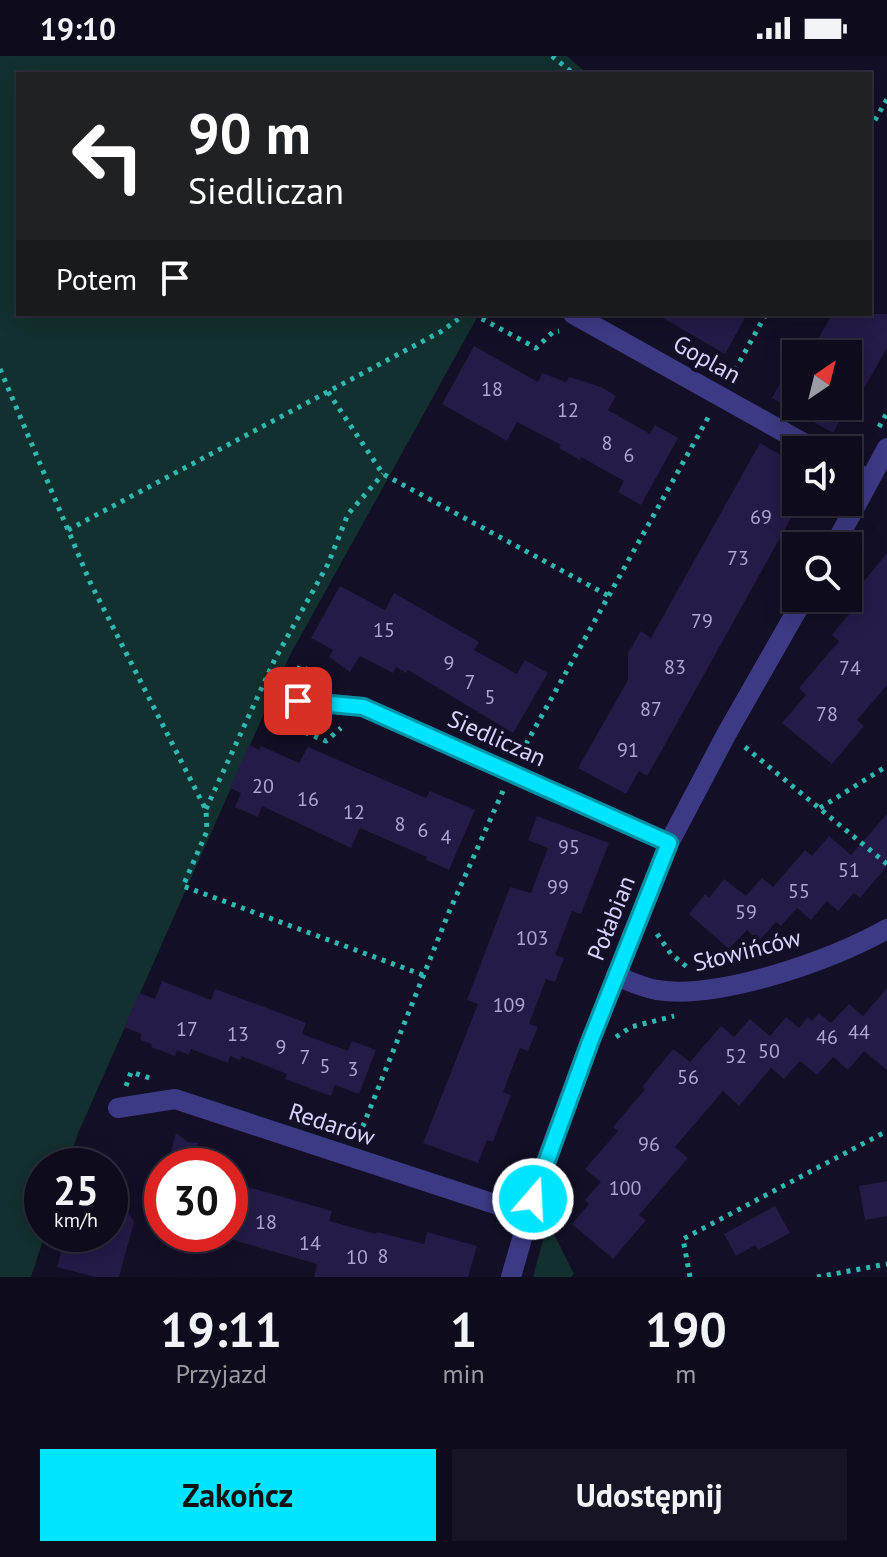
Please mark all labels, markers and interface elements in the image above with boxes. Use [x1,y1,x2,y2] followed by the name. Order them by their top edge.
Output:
[40,9,116,48] text: 19:10
[188,97,311,169] text: 90 m
[56,104,160,208] icon: left
[188,167,344,214] text: Siedliczan
[153,256,197,300] icon: arrive
[56,259,137,298] text: Potem
[668,328,746,390] street label: Goplan
[782,340,862,420] north arrow
[782,340,862,612] map controls
[481,376,503,402] house number: 18
[557,397,579,423] house number: 12
[602,430,612,456] house number: 8
[782,436,862,516] button: sound
[624,442,634,468] house number: 6
[750,504,772,530] house number: 69
[782,532,862,612] button: search
[727,545,749,571] house number: 73
[691,608,713,634] house number: 79
[373,617,395,643] house number: 15
[444,650,454,676] house number: 9
[664,654,686,680] house number: 83
[839,655,861,681] house number: 74
[264,667,332,735] pin
[465,669,475,695] house number: 7
[276,679,320,723] icon: arrive
[485,684,495,710] house number: 5
[640,696,662,722] house number: 87
[816,701,838,727] house number: 78
[443,703,551,773] street label: Siedliczan
[617,737,639,763] house number: 91
[252,773,274,799] house number: 20
[297,786,319,812] house number: 16
[343,799,365,825] house number: 12
[395,811,405,837] house number: 8
[418,817,428,843] house number: 6
[441,824,452,850] house number: 4
[558,834,580,860] house number: 95
[838,857,860,883] house number: 51
[580,871,642,965] street label: Połabian
[547,874,569,900] house number: 99
[788,878,810,904] house number: 55
[735,899,757,925] house number: 59
[690,922,804,978] street label: Słowińców
[516,925,548,951] house number: 103
[493,992,525,1018] house number: 109
[176,1016,198,1042] house number: 17
[848,1019,870,1045] house number: 44
[227,1021,249,1047] house number: 13
[816,1024,838,1050] house number: 46
[276,1034,286,1060] house number: 9
[758,1038,780,1064] house number: 50
[725,1043,747,1069] house number: 52
[300,1044,310,1070] house number: 7
[320,1053,330,1079] house number: 5
[348,1056,358,1082] house number: 3
[677,1064,699,1090] house number: 56
[285,1096,379,1153] street label: Redarów
[638,1131,660,1157] house number: 96
[144,1148,248,1252] speed limit sign: 30
[491,1157,575,1241] position arrow
[53,1164,99,1216] text: 25
[609,1175,641,1201] house number: 100
[54,1207,98,1233] text: km/h
[255,1209,277,1235] house number: 18
[299,1230,321,1256] house number: 14
[378,1243,388,1269] house number: 8
[346,1244,368,1270] house number: 10
[160,1298,282,1360] text: 19:11
[450,1298,477,1360] text: 1
[645,1298,727,1360] text: 190
[176,1357,267,1390] text: Przyjazd
[442,1357,485,1390] text: min
[675,1357,696,1390] text: m
[40,1449,436,1541] button: Zakończ
[452,1449,847,1541] button: Udostępnij

